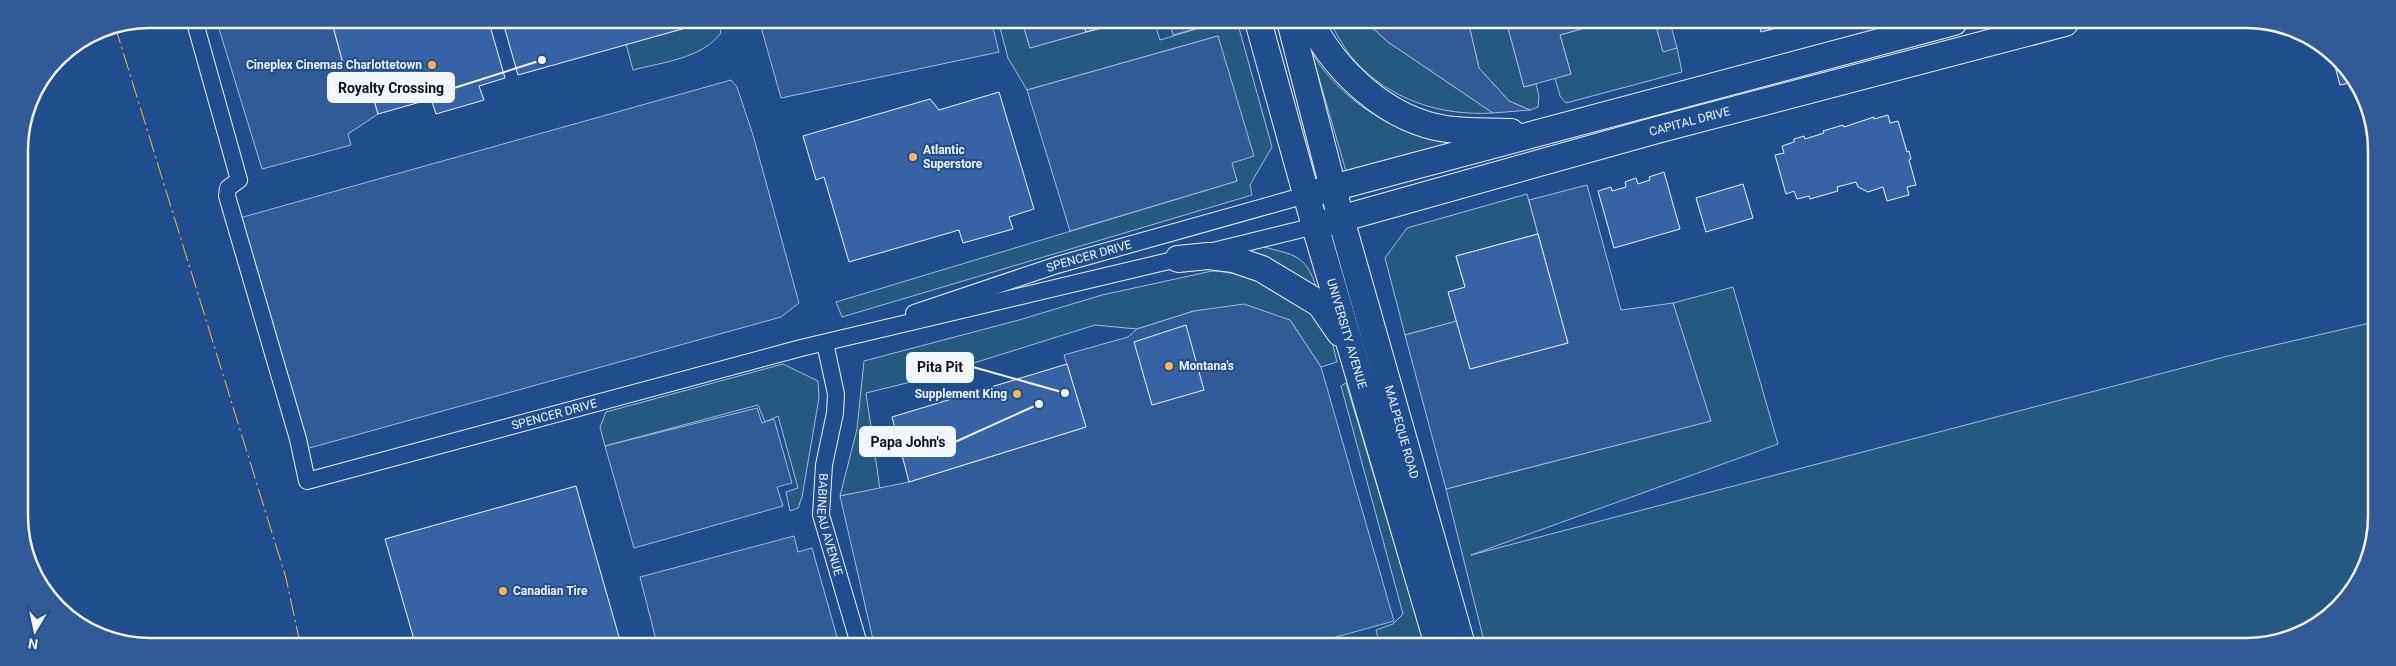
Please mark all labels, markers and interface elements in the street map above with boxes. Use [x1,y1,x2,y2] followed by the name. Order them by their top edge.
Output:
[246,58,422,72] place label: Cineplex Cinemas Charlottetown
[426,59,438,71] marker: Cineplex Cinemas Charlottetown
[328,73,454,102] callout: Royalty Crossing
[338,80,444,96] text: Royalty Crossing
[1648,104,1732,139] street label: CAPITAL DRIVE
[923,143,983,171] place label: Atlantic Superstore
[907,151,919,163] marker: Atlantic Superstore
[1044,237,1133,275] street label: SPENCER DRIVE
[1324,277,1369,391] street label: UNIVERSITY AVENUE
[907,353,973,382] callout: Pita Pit
[917,359,963,375] text: Pita Pit
[1179,359,1234,373] place label: Montana's
[1163,360,1175,372] marker: Montana's
[1382,384,1421,481] street label: MALPEQUE ROAD
[915,387,1007,401] place label: Supplement King
[1011,388,1023,400] marker: Supplement King
[510,396,599,433] street label: SPENCER DRIVE
[860,427,955,456] callout: Papa John's
[871,434,945,450] text: Papa John's
[814,473,846,578] street label: BABINEAU AVENUE
[513,584,588,598] place label: Canadian Tire
[497,585,509,597] marker: Canadian Tire
[10,606,60,656] north arrow
[27,635,39,653] text: N

